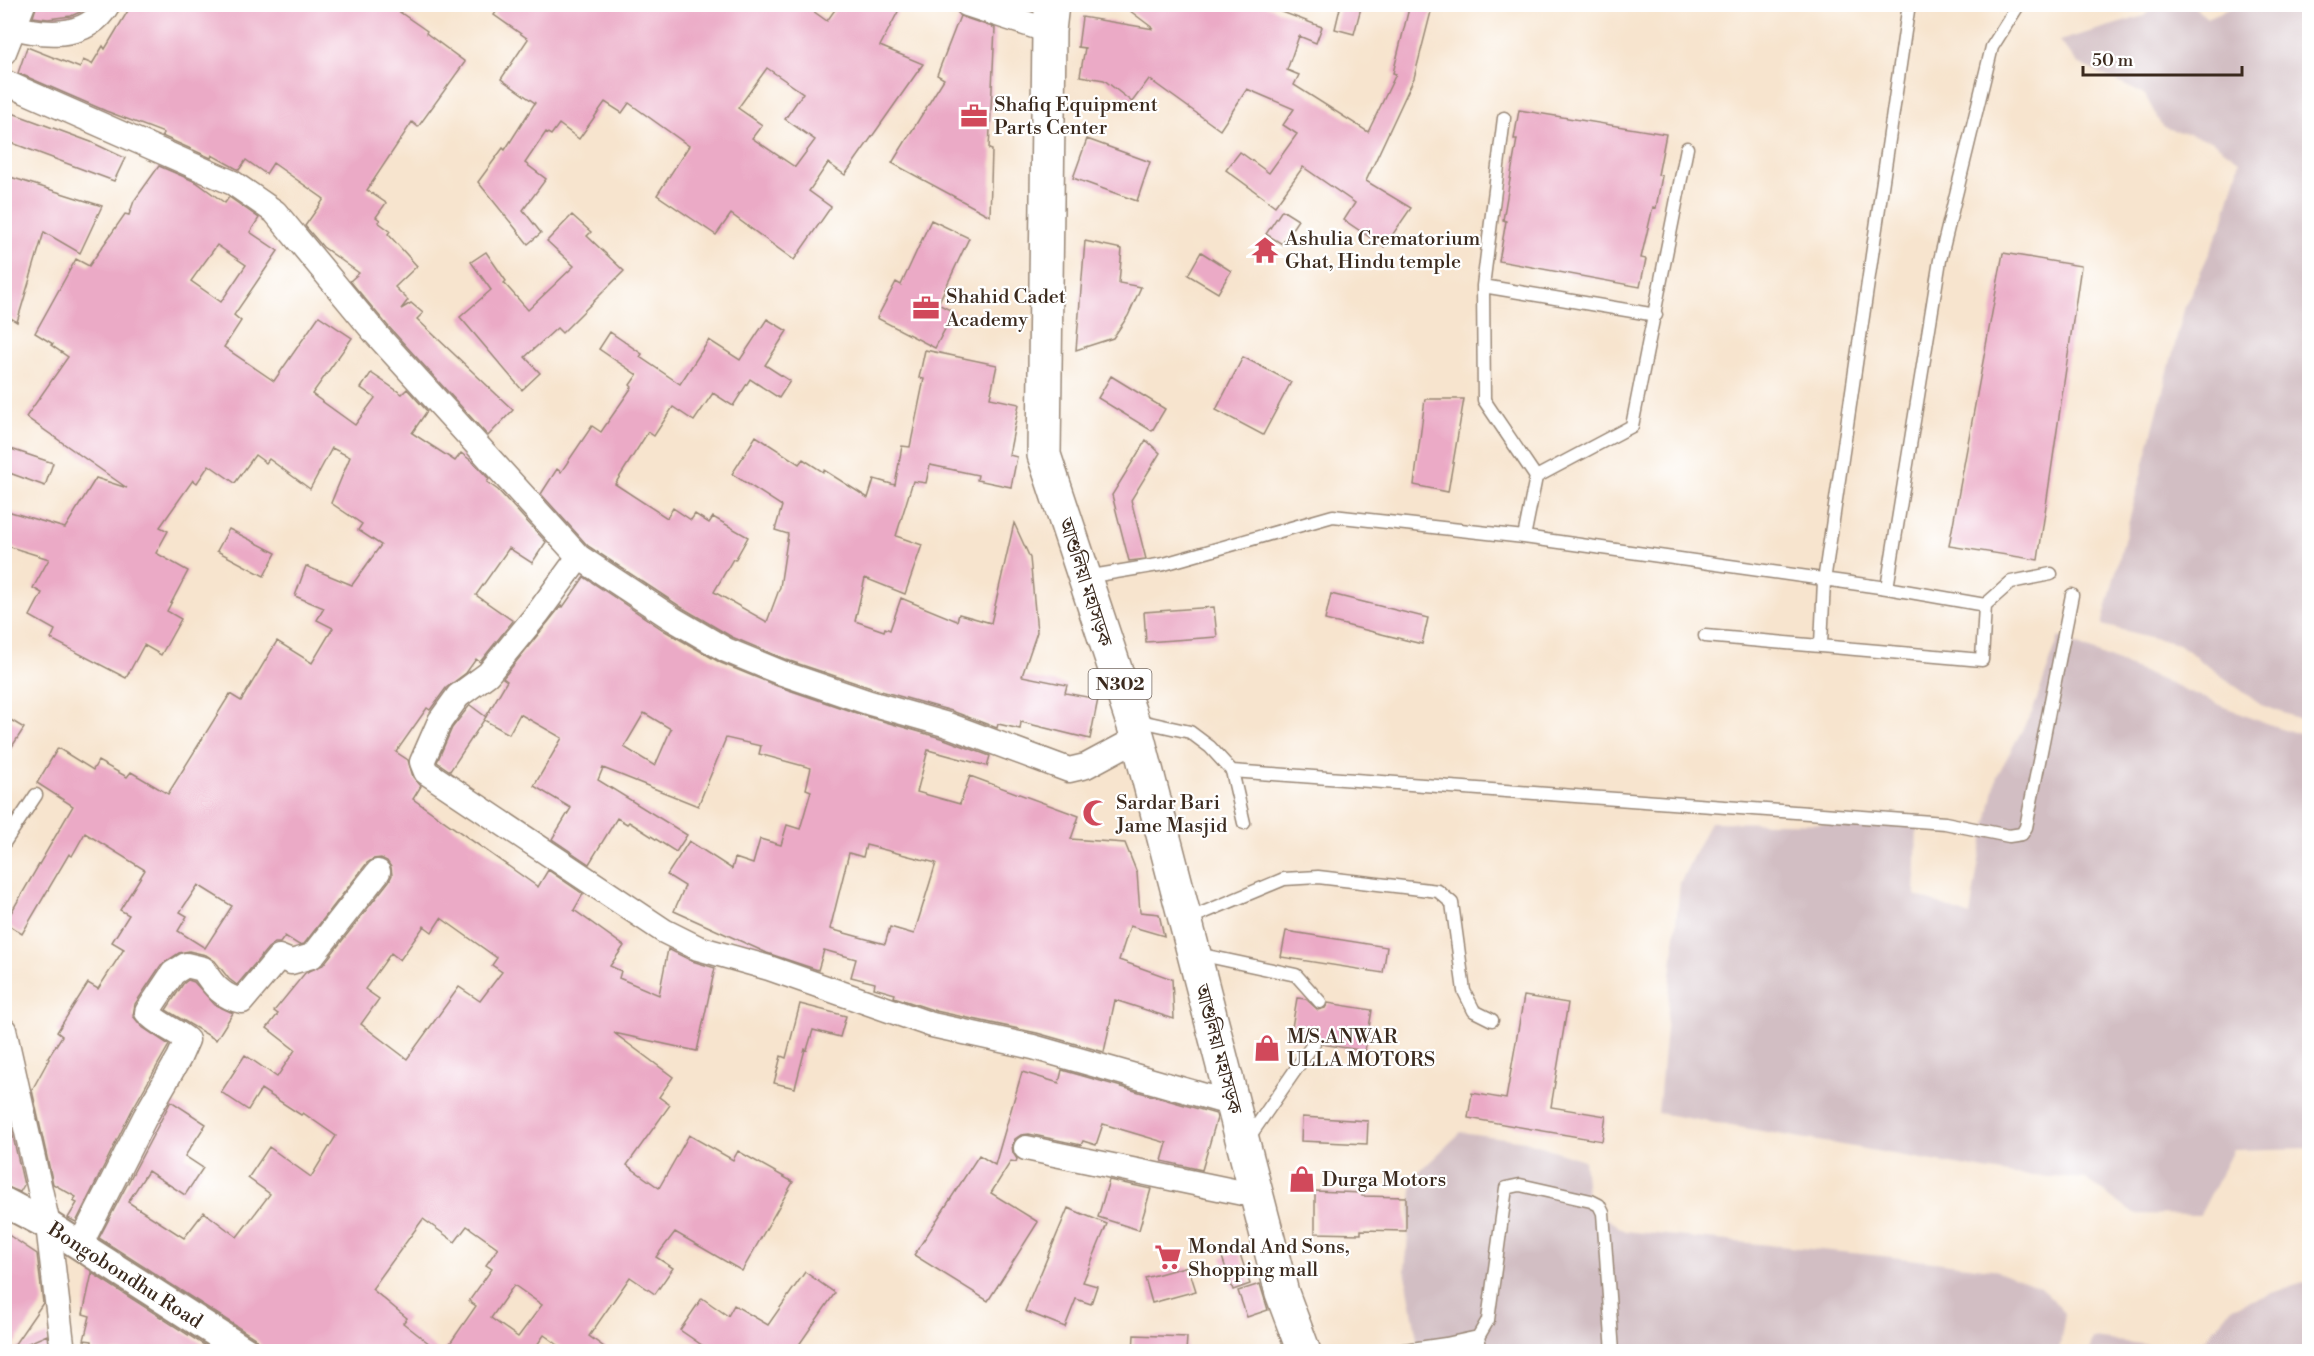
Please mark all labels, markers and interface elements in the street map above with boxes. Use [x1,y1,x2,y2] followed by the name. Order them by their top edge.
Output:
[2083,39,2242,77] scale bar
[2092,49,2134,72] text: 50 m
[994,93,1158,141] place label: Shafiq Equipment Parts Center
[959,101,989,131] office icon: Shafiq Equipment Parts Center
[1284,227,1481,275] place label: Ashulia Crematorium Ghat, Hindu temple
[1250,235,1280,265] temple icon: Ashulia Crematorium Ghat, Hindu temple
[945,285,1066,333] place label: Shahid Cadet Academy
[911,293,941,323] office icon: Shahid Cadet Academy
[1052,514,1118,651] street label: আশুলিয়া মহাসড়ক
[1088,669,1152,699] road number: N302
[1115,791,1228,839] place label: Sardar Bari Jame Masjid
[1081,798,1111,828] mosque icon: Sardar Bari Jame Masjid
[1188,981,1248,1118] street label: আশুলিয়া মহাসড়ক
[1287,1025,1435,1073] place label: M/S.ANWAR ULLA MOTORS
[1252,1033,1282,1063] shop icon: M/S.ANWAR ULLA MOTORS
[1287,1164,1317,1194] shop icon: Durga Motors
[1322,1168,1446,1193] place label: Durga Motors
[42,1217,207,1335] street label: Bongobondhu Road
[1188,1235,1350,1283] place label: Mondal And Sons, Shopping mall
[1153,1242,1183,1272] supermarket icon: Mondal And Sons, Shopping mall

